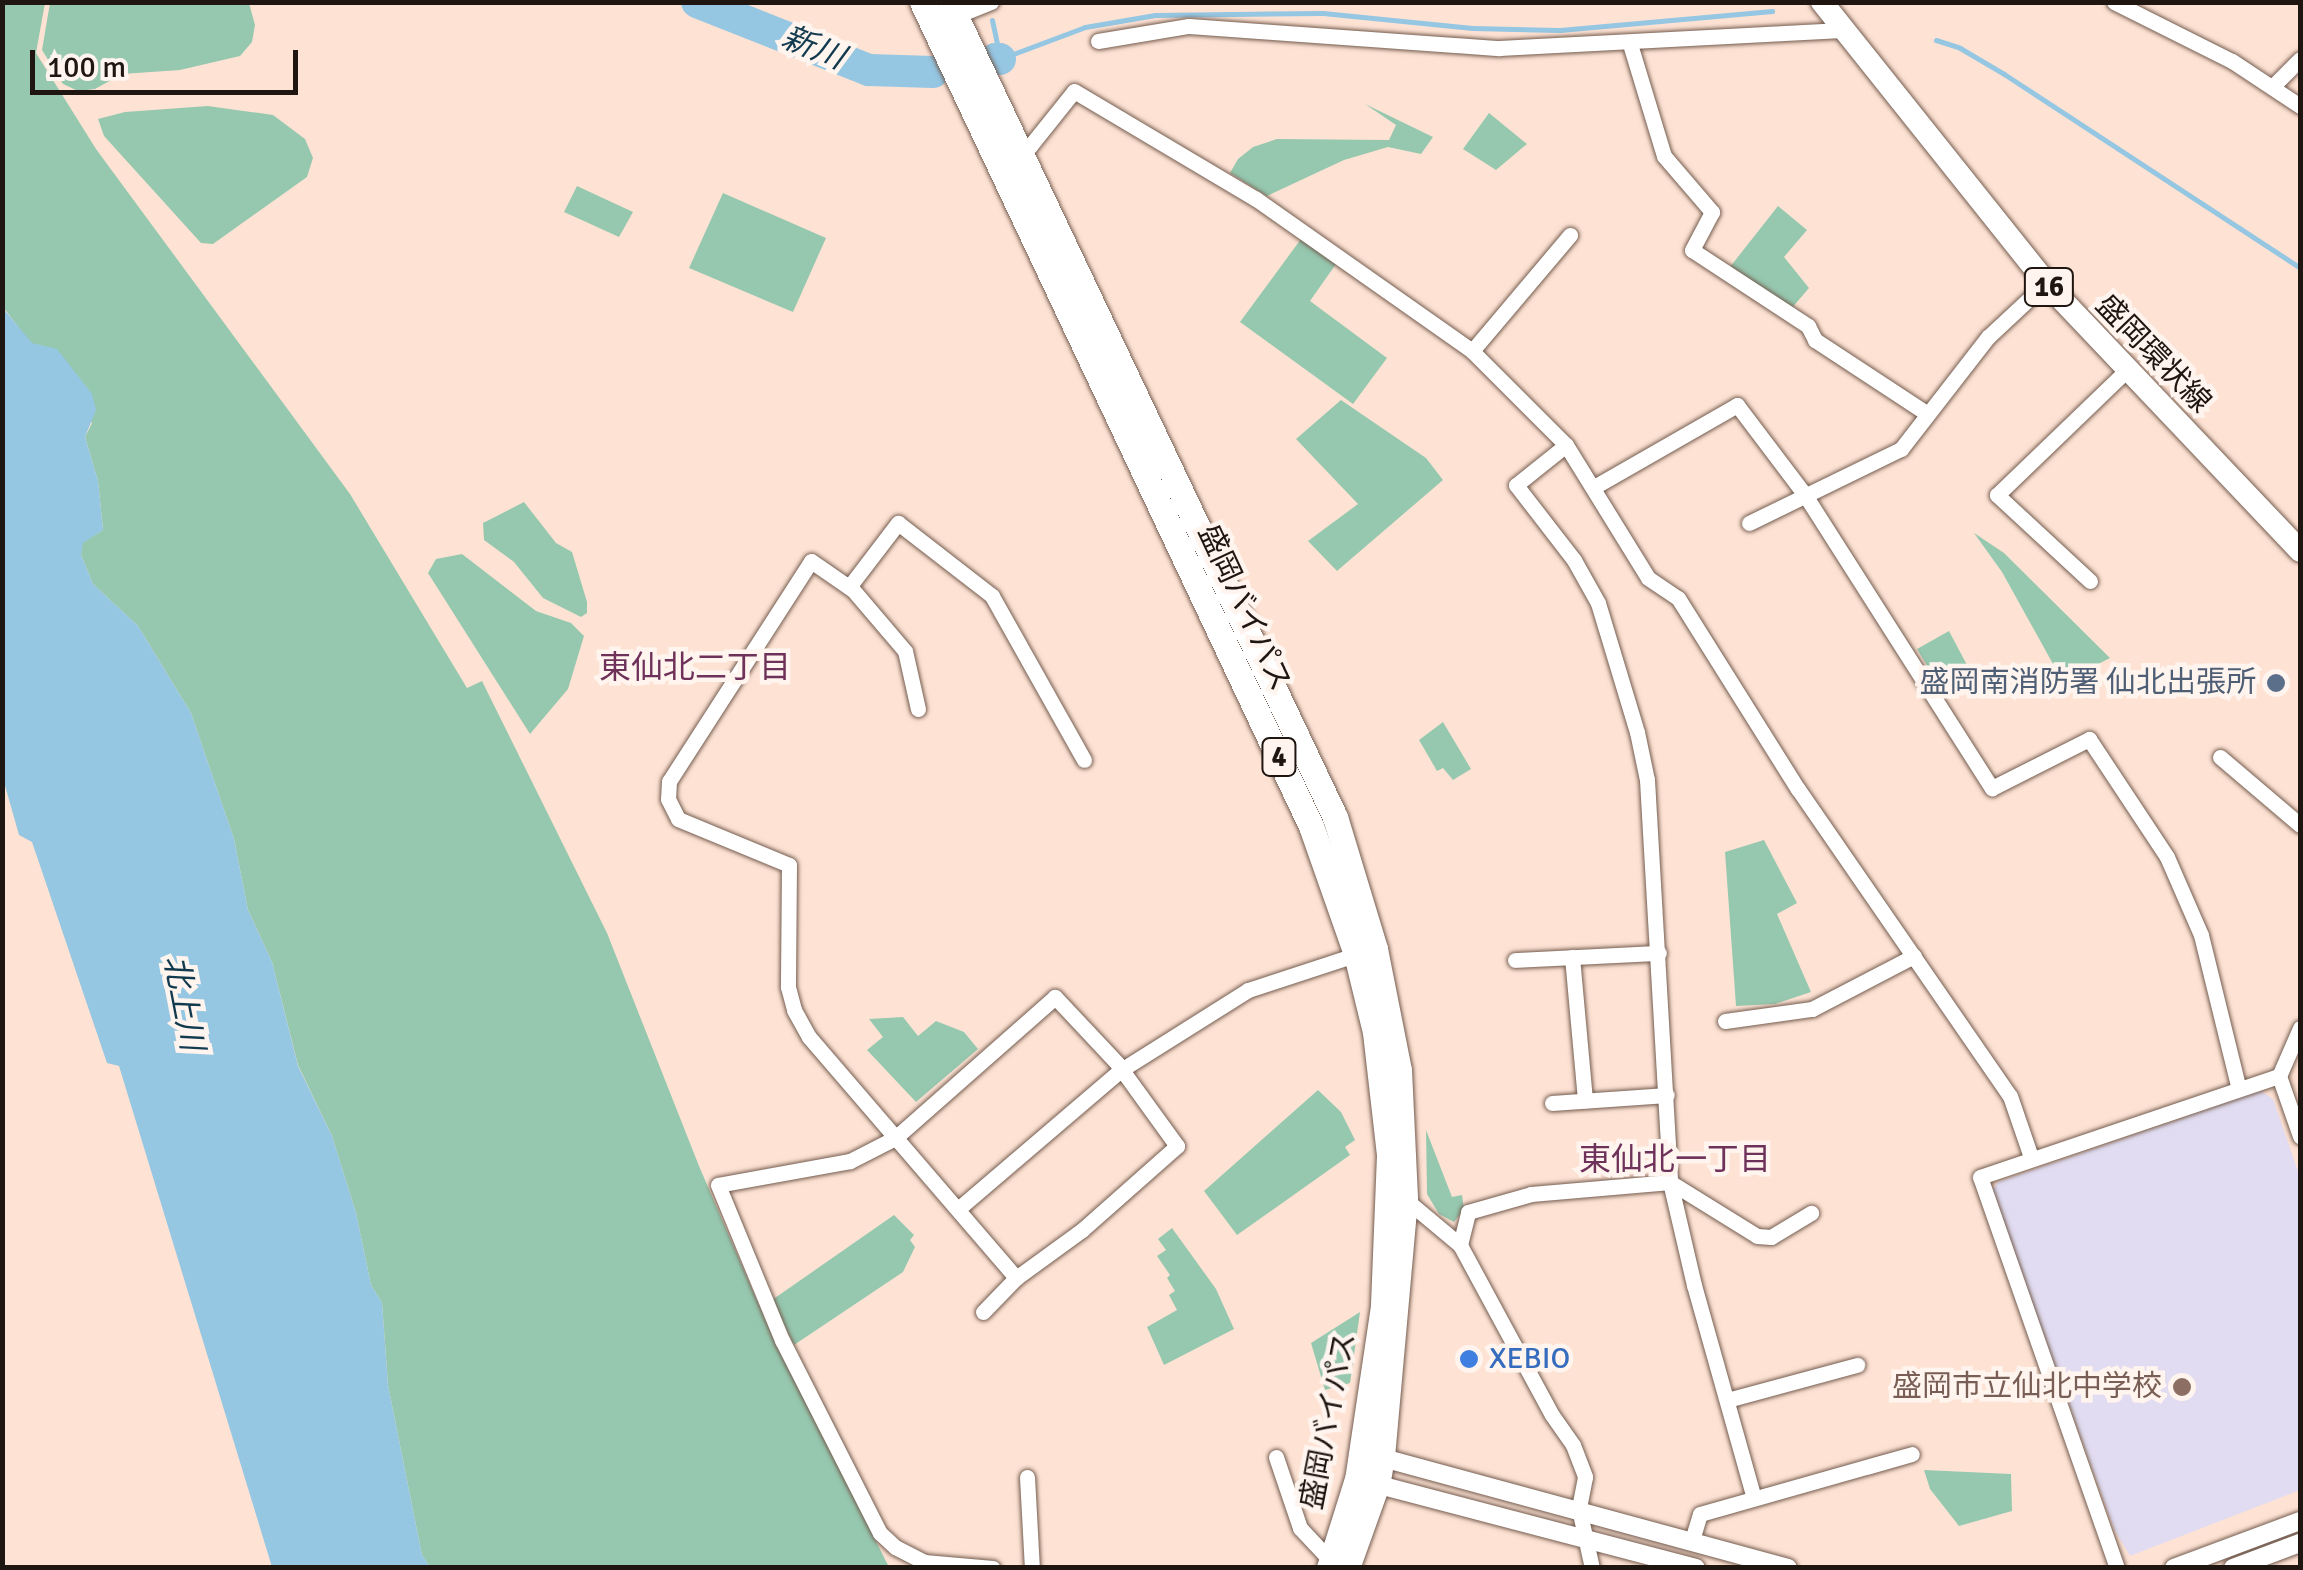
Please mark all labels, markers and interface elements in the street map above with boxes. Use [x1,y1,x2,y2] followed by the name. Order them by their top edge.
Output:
[776,18,850,78] water label: 新川
[35,30,302,92] scale bar
[47,49,126,86] text: 100 m
[2022,264,2076,310] road number: 16
[2088,288,2218,420] street label: 盛岡環状線
[1190,519,1298,697] street label: 盛岡バイパス
[599,649,791,687] district label: 東仙北二丁目
[1919,665,2256,701] place label: 盛岡南消防署 仙北出張所
[2265,672,2287,694] marker: 盛岡南消防署 仙北出張所
[1259,734,1299,780] road number: 4
[155,952,211,1054] water label: 北上川
[1579,1141,1771,1179] district label: 東仙北一丁目
[1294,1329,1364,1513] street label: 盛岡バイパス
[1489,1341,1570,1377] place label: XEBIO
[1458,1348,1480,1370] marker: XEBIO
[1892,1369,2162,1405] place label: 盛岡市立仙北中学校
[2171,1376,2193,1398] marker: 盛岡市立仙北中学校

